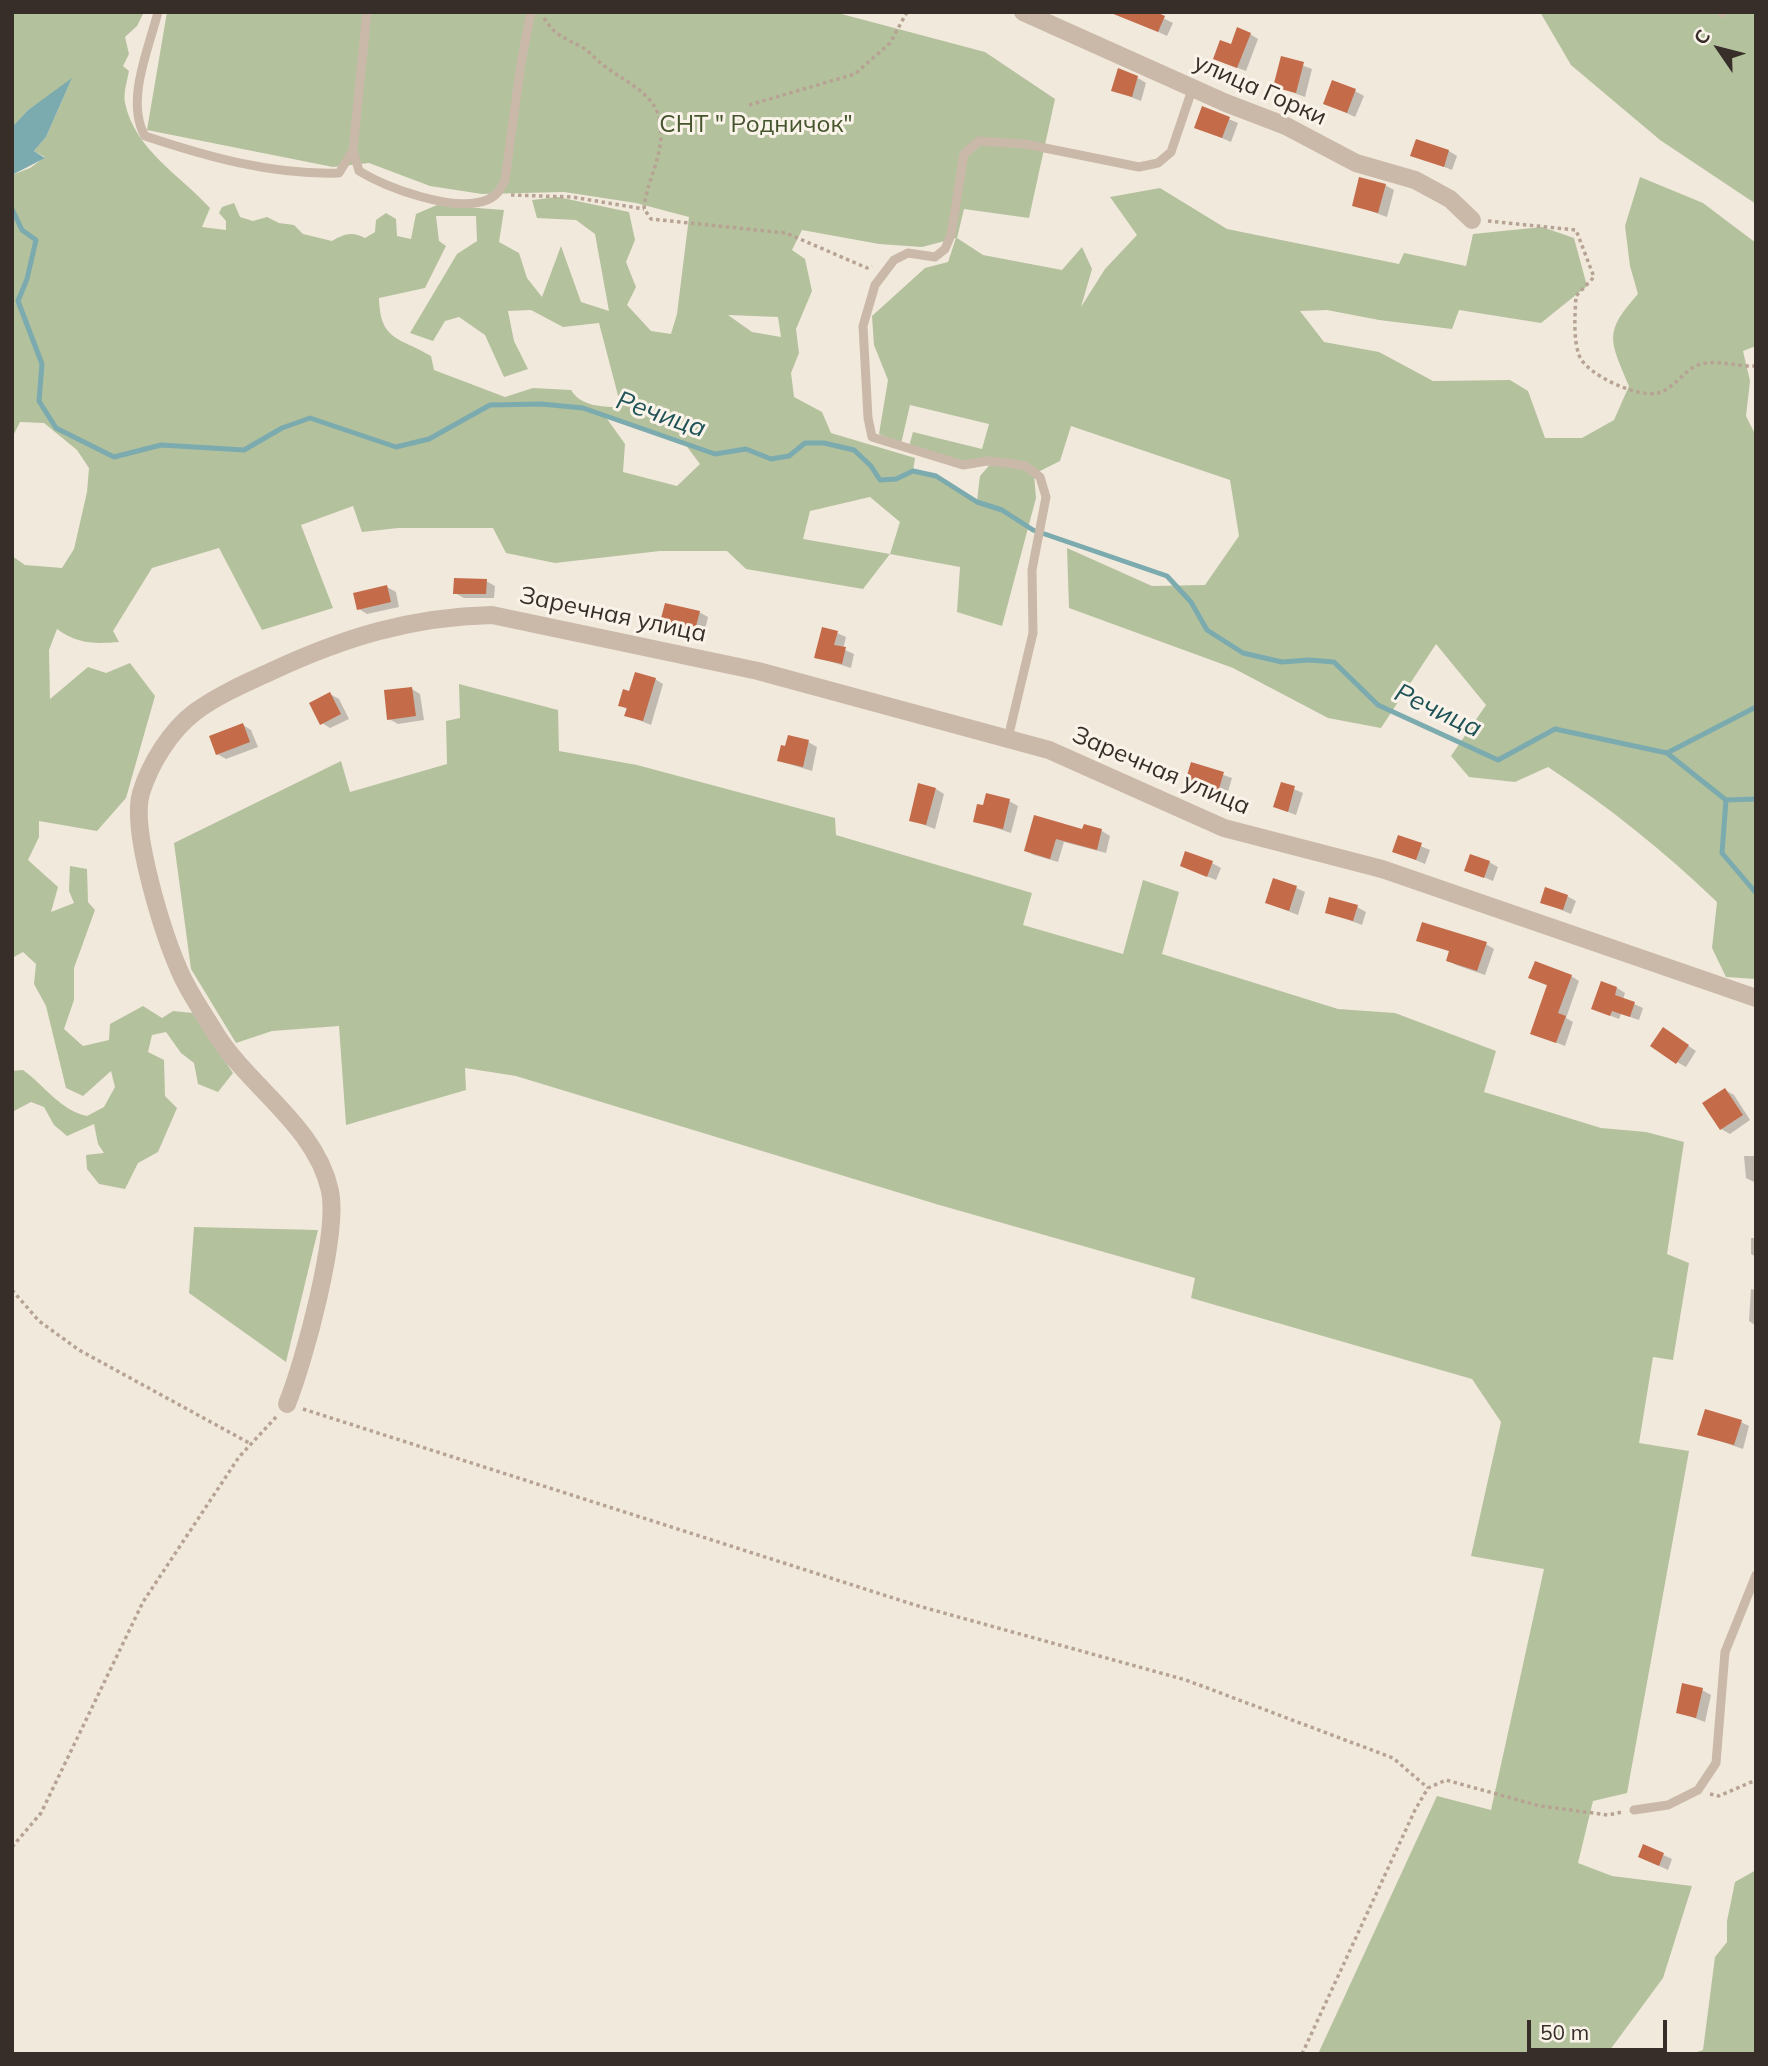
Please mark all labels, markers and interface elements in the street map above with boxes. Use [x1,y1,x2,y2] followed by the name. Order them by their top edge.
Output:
[1684,14,1754,84] north arrow
[1688,25,1715,49] text: С
[1189,48,1331,132] street label: улица Горки
[659,111,853,139] park label: СНТ " Родничок"
[612,385,710,445] water label: Речица
[517,581,709,649] street label: Заречная улица
[1389,677,1487,745] water label: Речица
[1068,721,1254,821] street label: Заречная улица
[1530,2007,1670,2050] scale bar
[1540,2019,1589,2045] text: 50 m

